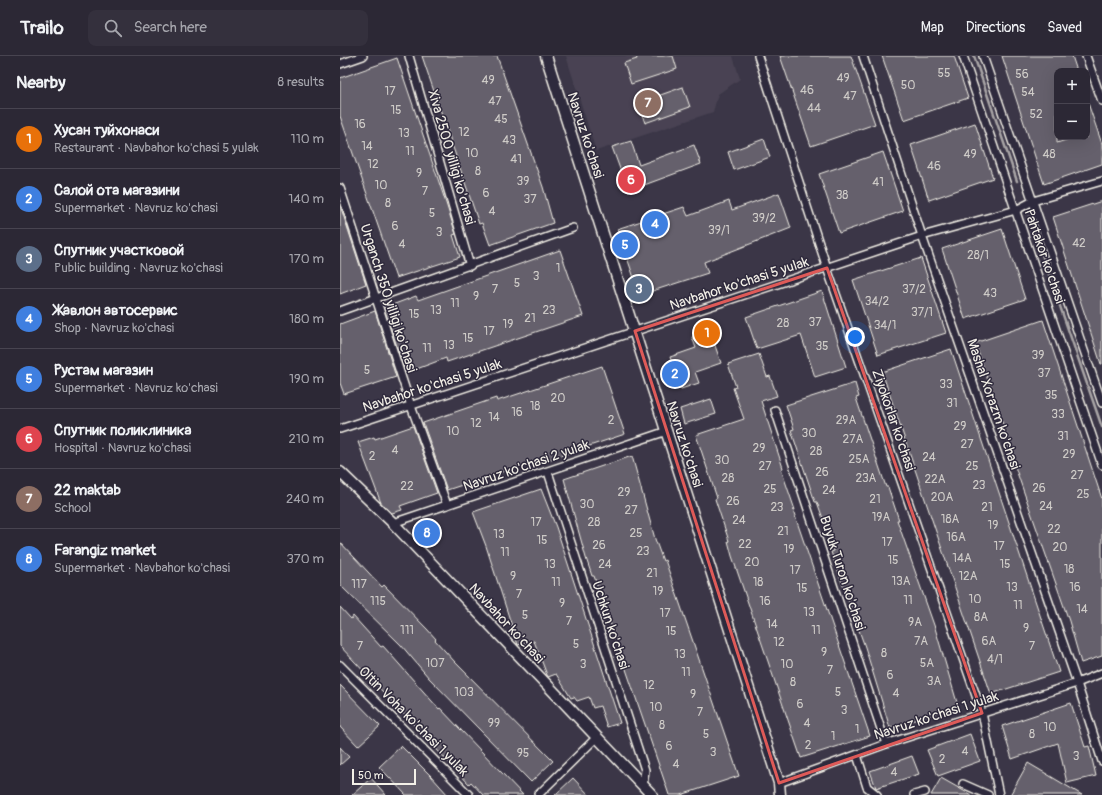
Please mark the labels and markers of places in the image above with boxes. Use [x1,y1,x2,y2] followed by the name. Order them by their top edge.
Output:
[635,88,661,118] pin: 7
[618,165,644,195] pin: 6
[642,209,668,239] pin: 4
[612,230,638,260] pin: 5
[626,274,652,304] pin: 3
[694,318,720,348] pin: 1
[662,359,688,389] pin: 2
[414,518,440,548] pin: 8

